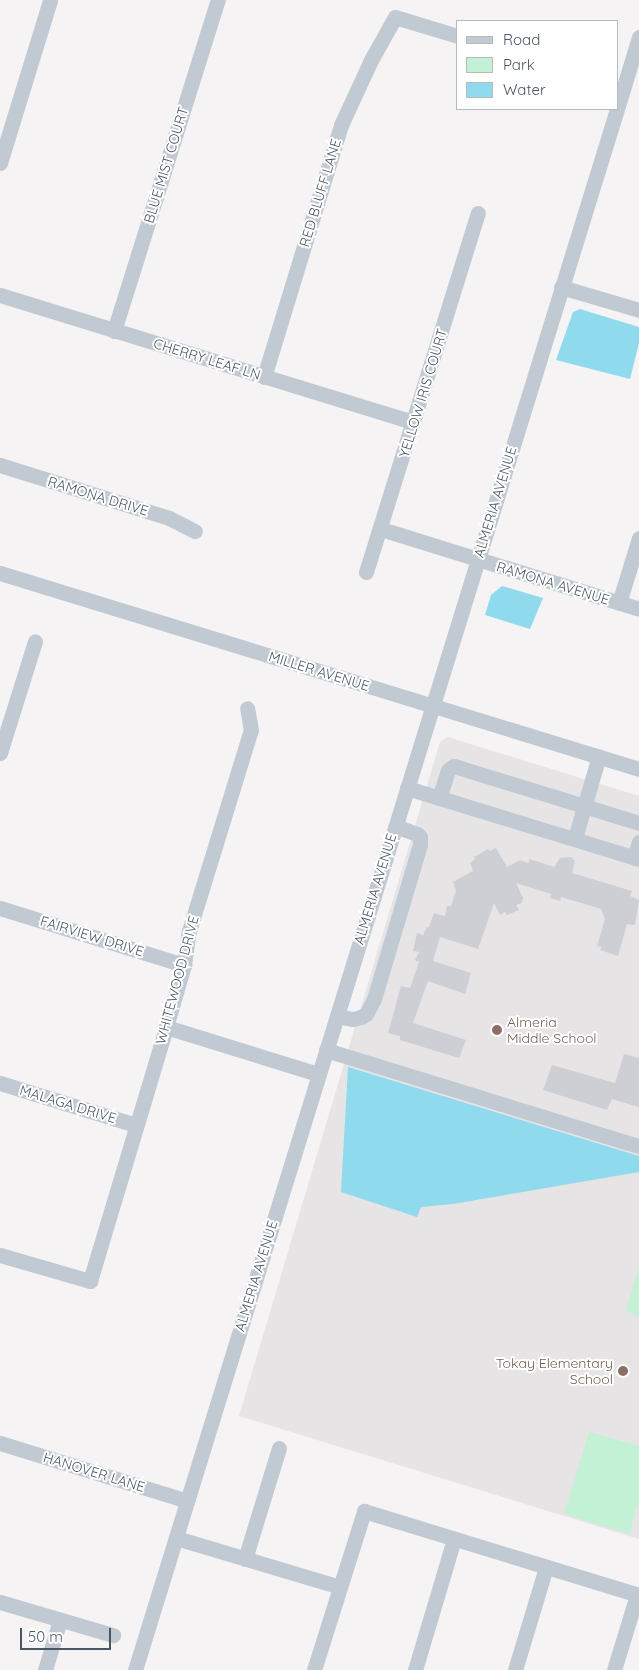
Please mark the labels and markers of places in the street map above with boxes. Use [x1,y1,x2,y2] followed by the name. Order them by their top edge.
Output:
[507,1014,597,1046] place label: Almeria Middle School
[491,1024,503,1036] marker: Almeria Middle School
[496,1355,613,1388] place label: Tokay Elementary School
[617,1365,629,1377] marker: Tokay Elementary School

